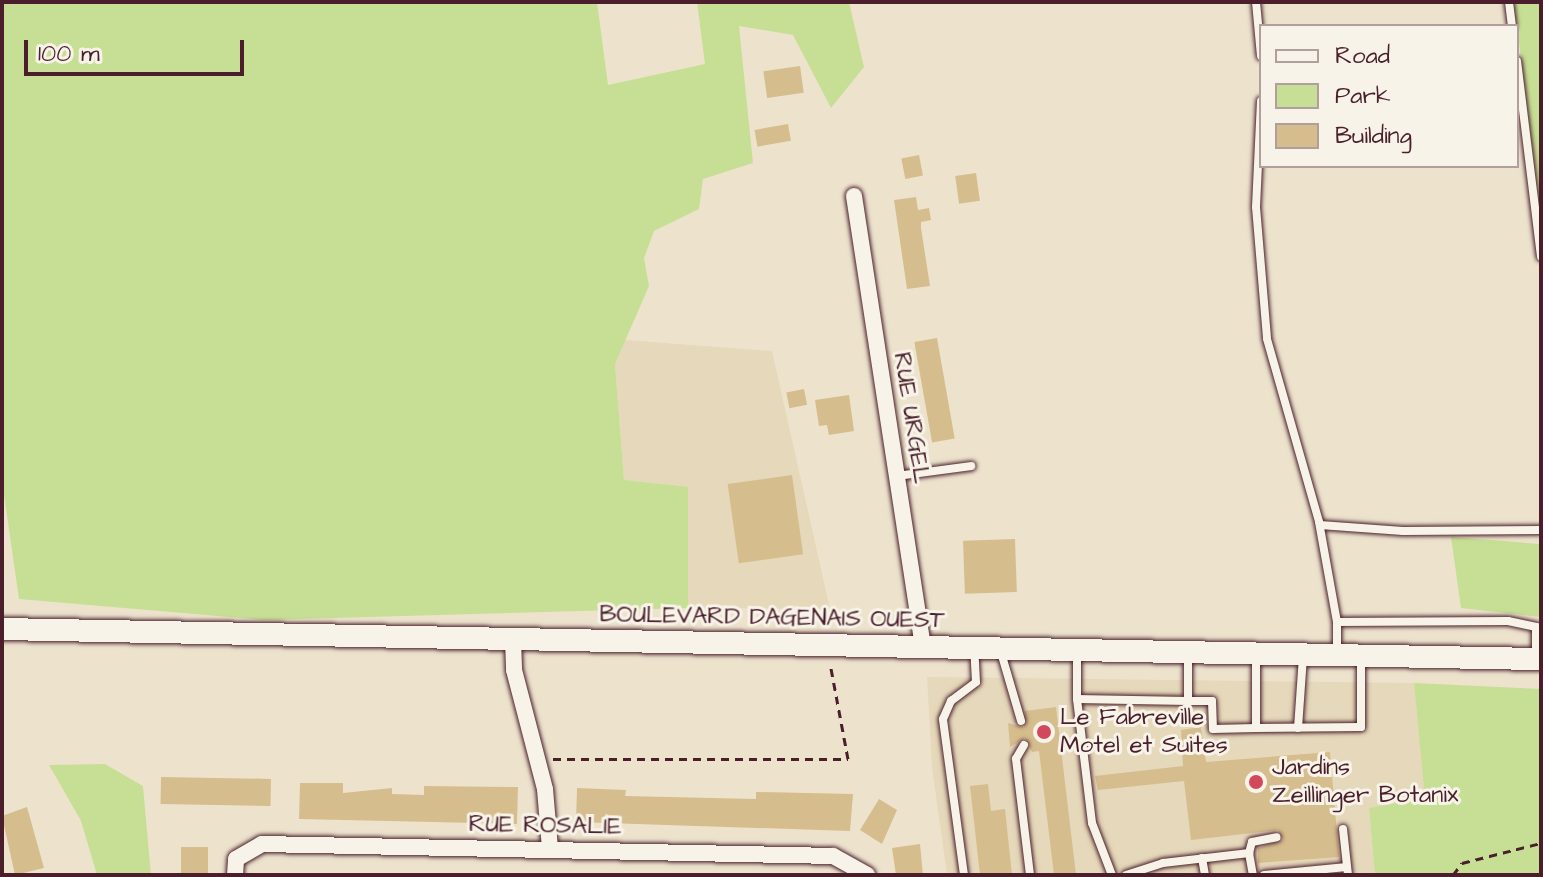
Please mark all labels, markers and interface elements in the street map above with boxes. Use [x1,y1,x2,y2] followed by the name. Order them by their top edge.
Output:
[28,24,248,74] scale bar
[1259,24,1519,168] legend
[38,37,100,71] text: 100 m
[1335,39,1390,73] text: Road
[1335,79,1391,113] text: Park
[1335,119,1412,153] text: Building
[886,350,936,486] street label: RUE URGEL
[599,601,945,635] street label: BOULEVARD DAGENAIS OUEST
[1060,704,1228,760] place label: Le Fabreville Motel et Suites
[1035,723,1053,741] marker: Le Fabreville Motel et Suites
[1272,754,1458,810] place label: Jardins Zeillinger Botanix
[1247,773,1265,791] marker: Jardins Zeillinger Botanix
[468,810,622,842] street label: RUE ROSALIE

